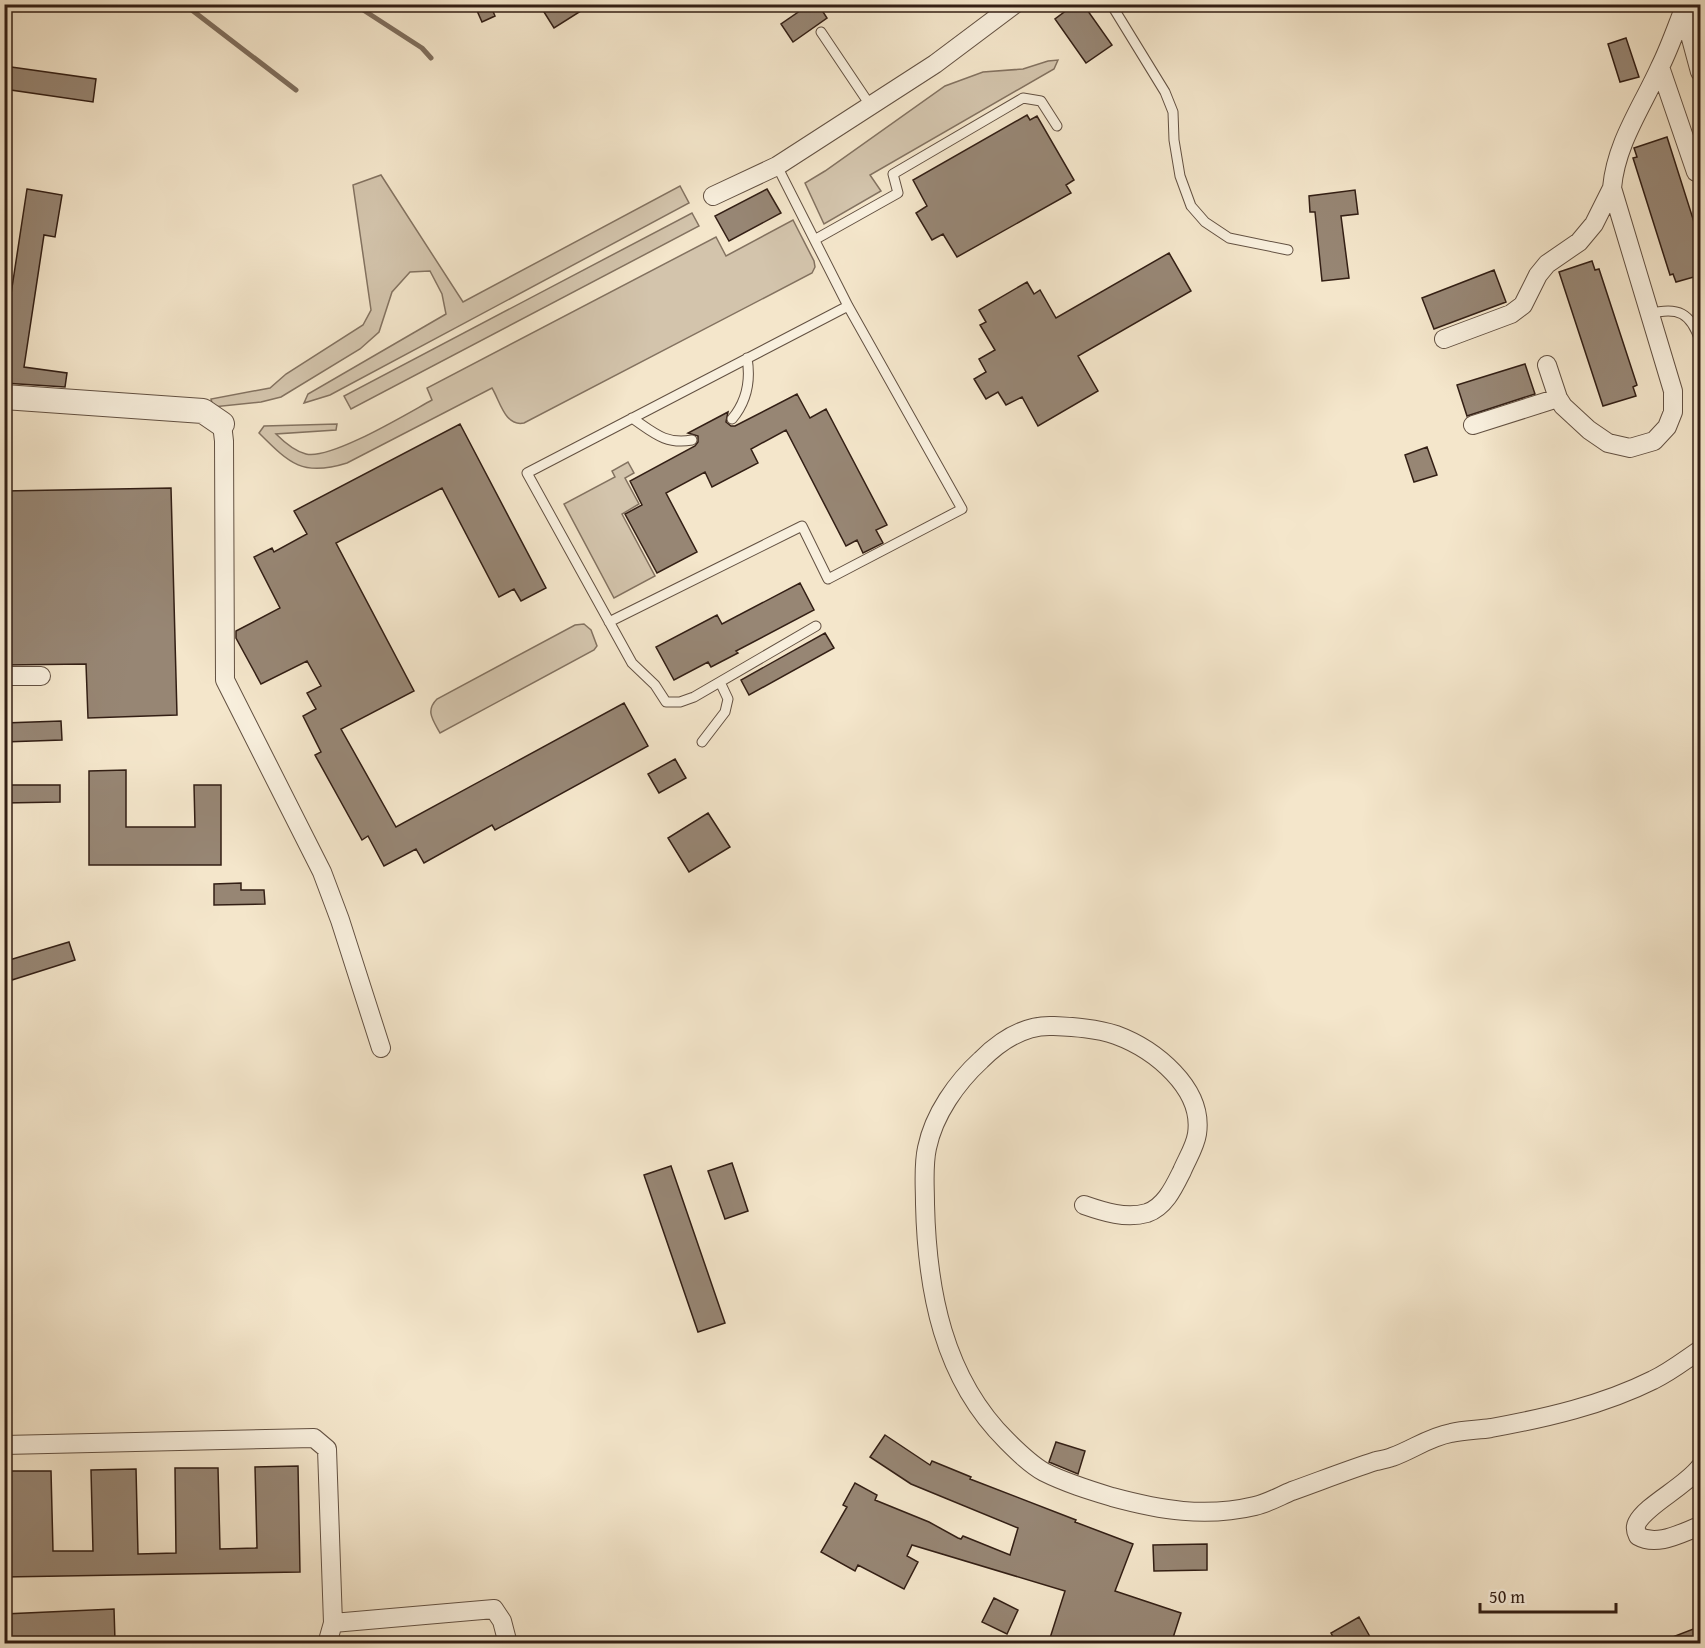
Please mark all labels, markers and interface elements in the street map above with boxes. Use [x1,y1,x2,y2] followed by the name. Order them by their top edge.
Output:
[1480,1576,1616,1614] scale bar
[1489,1583,1525,1610] text: 50 m

